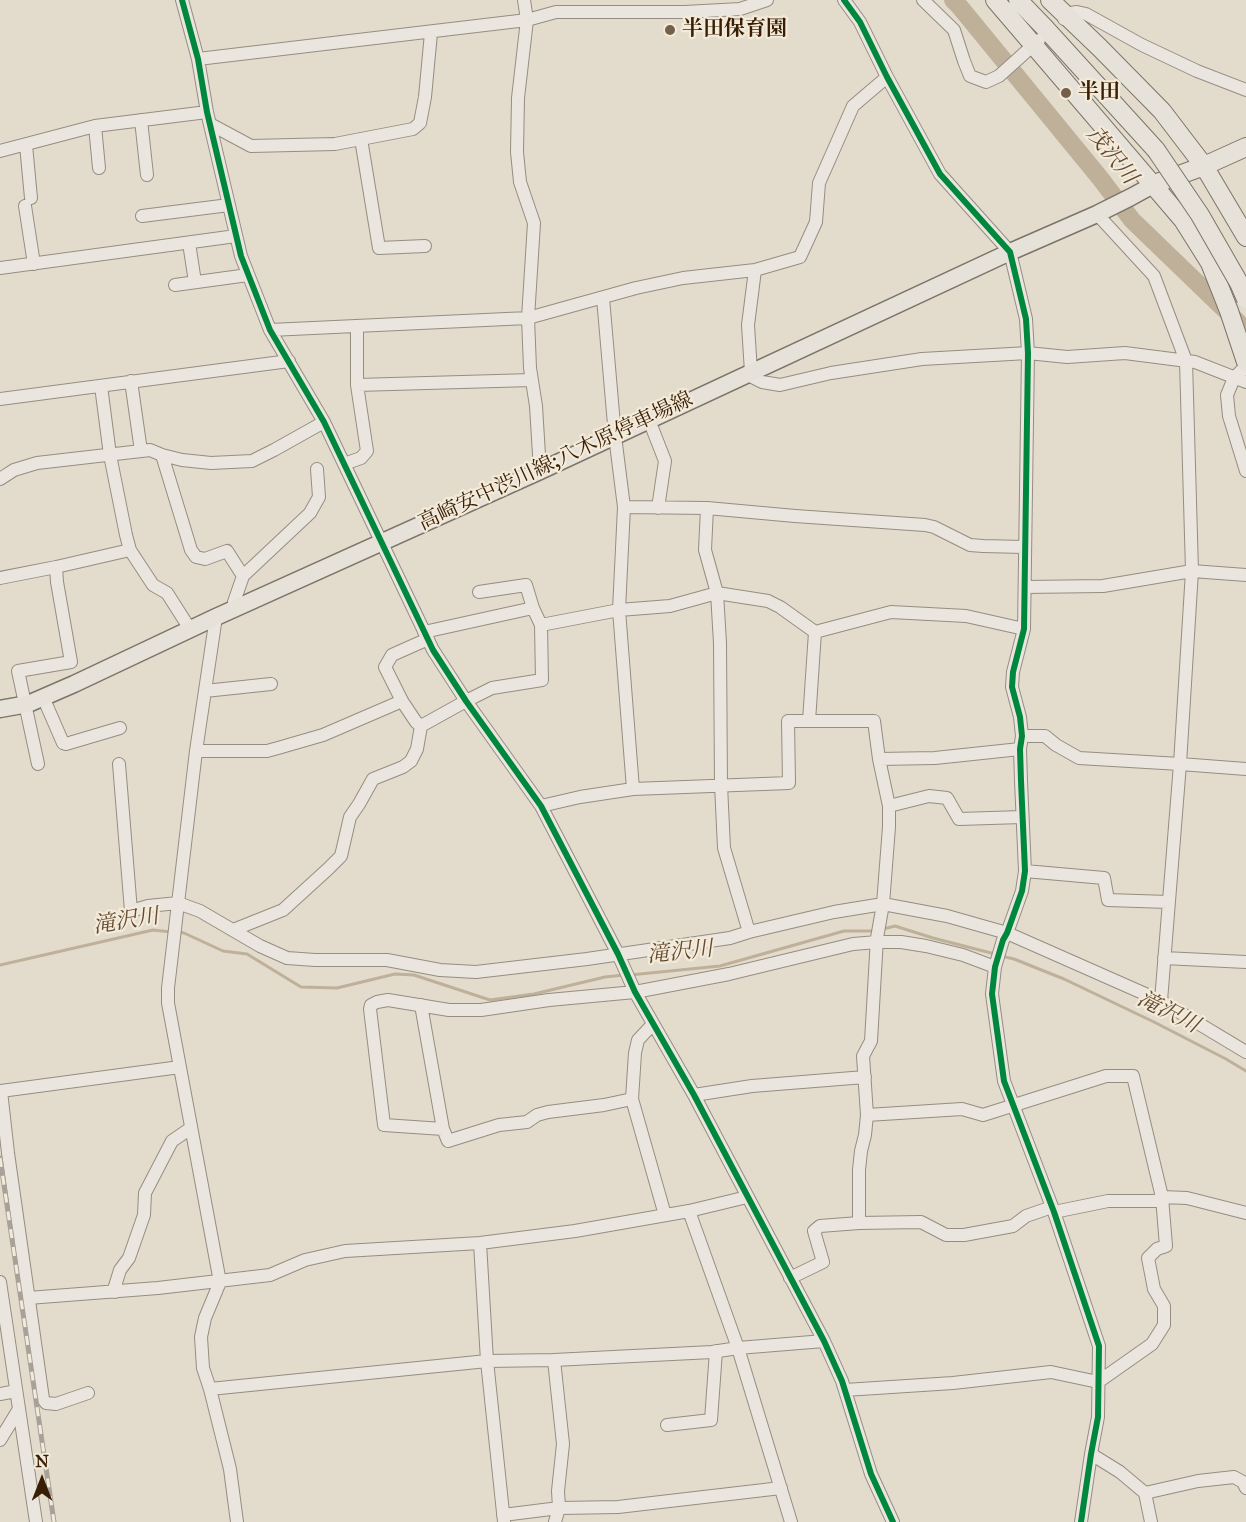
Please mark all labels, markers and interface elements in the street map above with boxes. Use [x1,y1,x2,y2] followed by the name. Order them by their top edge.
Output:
[682,17,787,43] place label: 半田保育園
[663,23,677,37] marker: 半田保育園
[1078,80,1120,106] place label: 半田
[1059,86,1073,100] marker: 半田
[1080,122,1142,190] water label: 茂沢川
[415,387,697,537] street label: 高崎安中渋川線;八木原停車場線
[91,904,161,940] water label: 滝沢川
[646,936,714,970] water label: 滝沢川
[1133,986,1203,1040] water label: 滝沢川
[12,1450,72,1510] north arrow
[35,1452,49,1471] text: N

